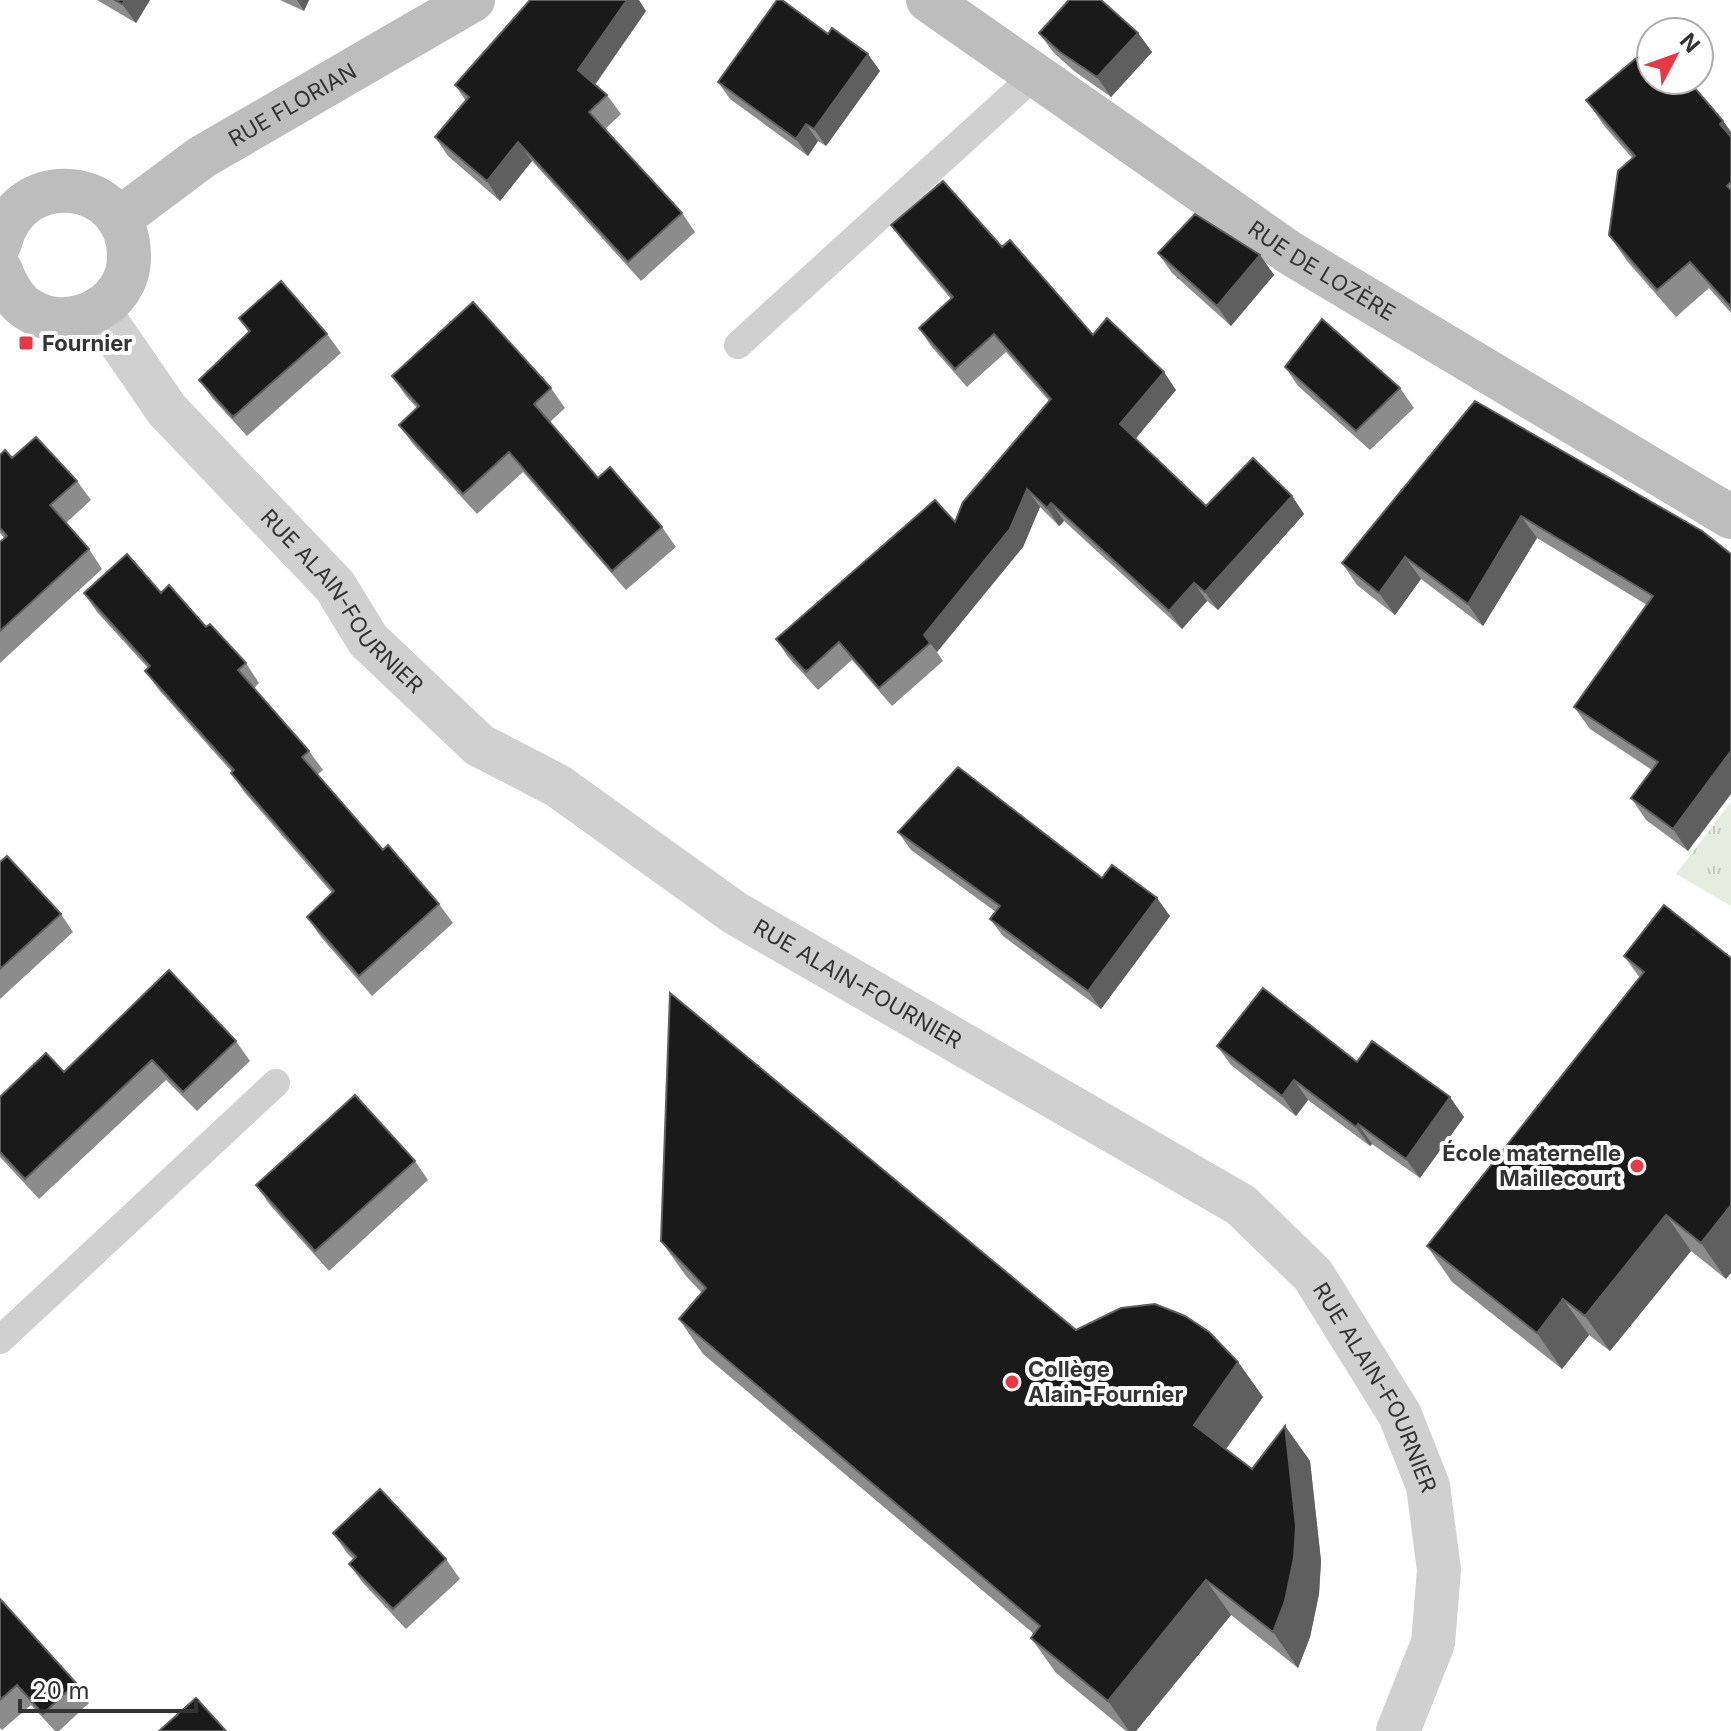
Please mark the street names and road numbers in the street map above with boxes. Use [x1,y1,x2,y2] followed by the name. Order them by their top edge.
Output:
[224,57,361,152] street label: RUE FLORIAN
[1243,215,1400,326] street label: RUE DE LOZÈRE
[256,504,429,698] street label: RUE ALAIN-FOURNIER
[749,914,966,1054] street label: RUE ALAIN-FOURNIER
[1308,1278,1442,1496] street label: RUE ALAIN-FOURNIER

